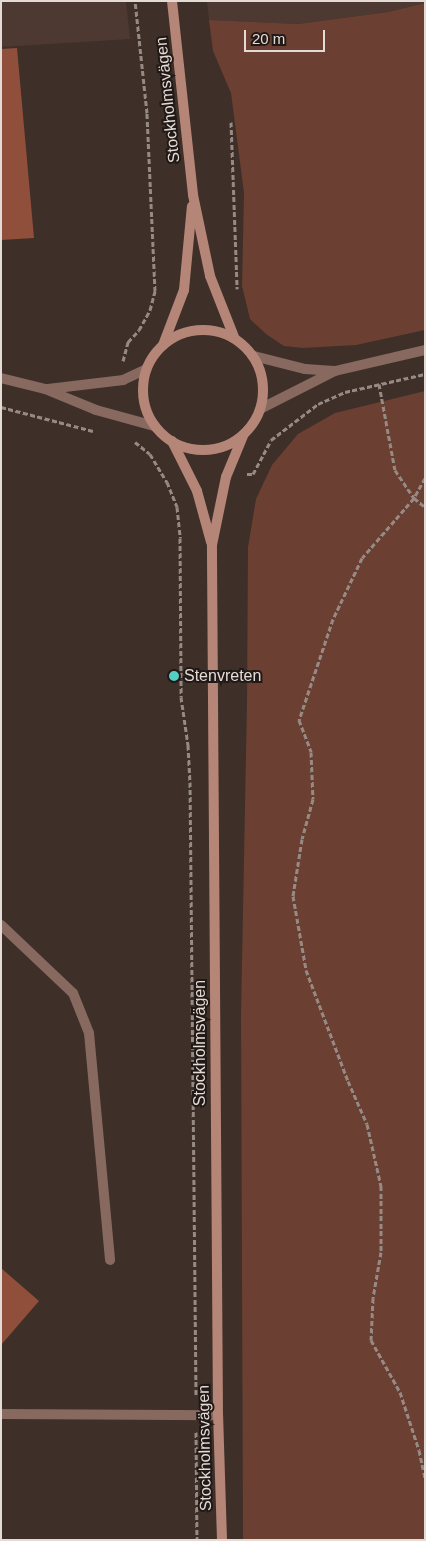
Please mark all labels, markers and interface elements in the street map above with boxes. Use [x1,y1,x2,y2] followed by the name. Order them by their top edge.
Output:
[246,20,327,52] scale bar
[252,30,285,47] text: 20 m
[152,36,184,164] street label: Stockholmsvägen
[184,666,261,686] place label: Stenvreten
[168,670,180,682] marker: Stenvreten
[190,980,210,1106] street label: Stockholmsvägen
[194,1385,216,1511] street label: Stockholmsvägen

